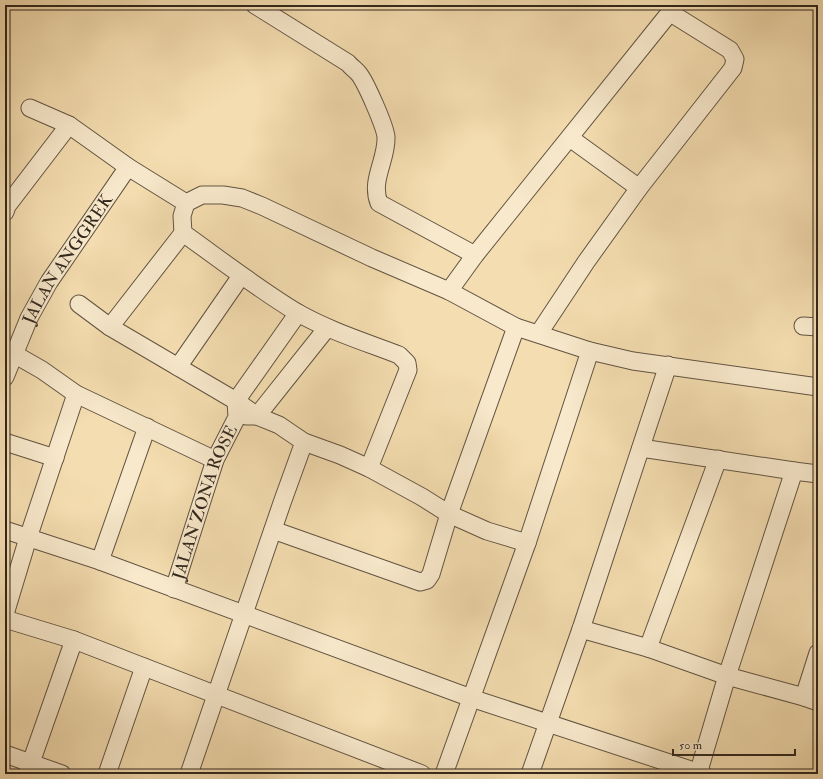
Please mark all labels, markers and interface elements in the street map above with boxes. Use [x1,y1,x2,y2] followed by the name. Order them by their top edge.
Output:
[17,189,117,328] street label: JALAN ANGGREK
[167,421,242,583] street label: JALAN ZONA ROSE
[673,731,795,757] scale bar
[679,738,703,753] text: 50 m

